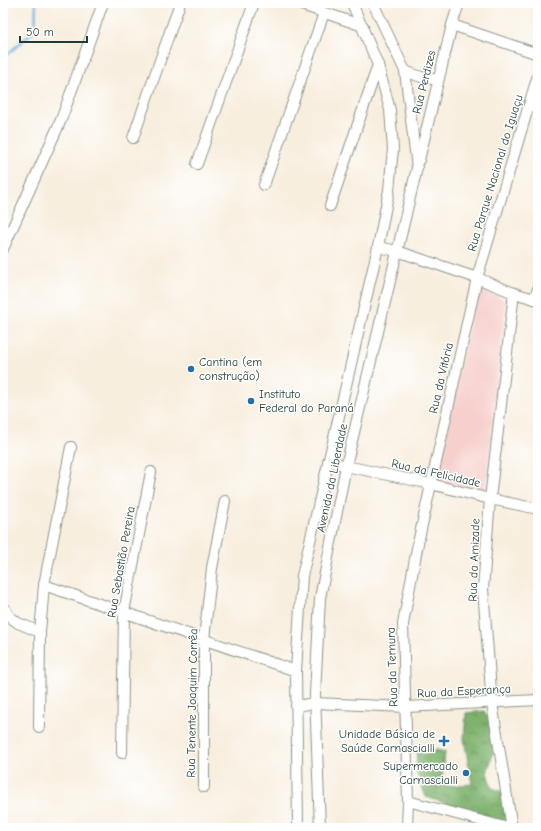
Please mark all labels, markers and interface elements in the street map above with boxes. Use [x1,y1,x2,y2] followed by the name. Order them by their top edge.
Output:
[20,18,87,44] scale bar
[26,25,54,39] text: 50 m
[409,49,439,115] street label: Rua Perdizes
[464,93,526,253] street label: Rua Parque Nacional do Iguaçu
[426,341,456,415] street label: Rua da Vitória
[199,355,262,383] place label: Cantina (em construção)
[186,364,196,374] marker: Cantina (em construção)
[259,387,354,415] place label: Instituto Federal do Paraná
[246,396,256,406] marker: Instituto Federal do Paraná
[314,422,350,534] street label: Avenida da Liberdade
[390,456,482,490] street label: Rua da Felicidade
[104,505,138,619] street label: Rua Sebastião Pereira
[466,518,482,602] street label: Rua da Amizade
[384,627,400,707] street label: Rua da Ternura
[184,628,200,778] street label: Rua Tenente Joaquim Corrêa
[417,682,511,700] street label: Rua da Esperança
[339,727,435,755] place label: Unidade Básica de Saúde Carnascialli
[438,735,450,747] marker: Unidade Básica de Saúde Carnascialli
[383,759,458,787] place label: Supermercado Carnascialli
[461,768,471,778] marker: Supermercado Carnascialli

